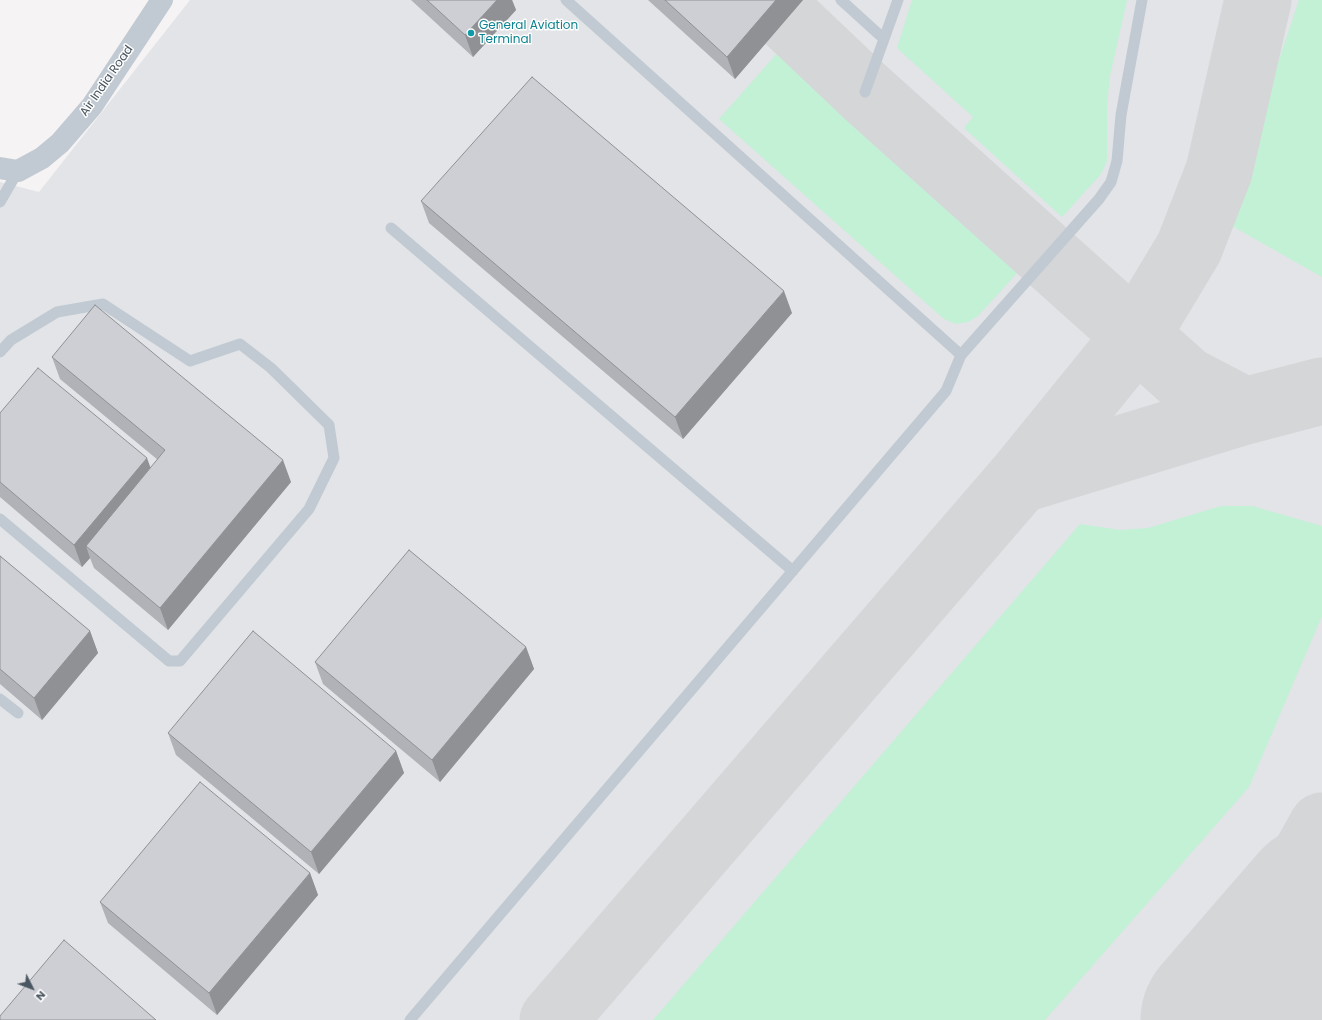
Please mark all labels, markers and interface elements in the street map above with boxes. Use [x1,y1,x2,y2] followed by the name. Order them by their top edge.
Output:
[479,19,578,47] place label: General Aviation Terminal
[466,28,476,38] marker: General Aviation Terminal
[77,43,137,119] street label: Air India Road
[12,968,52,1008] north arrow
[32,988,50,1004] text: N

